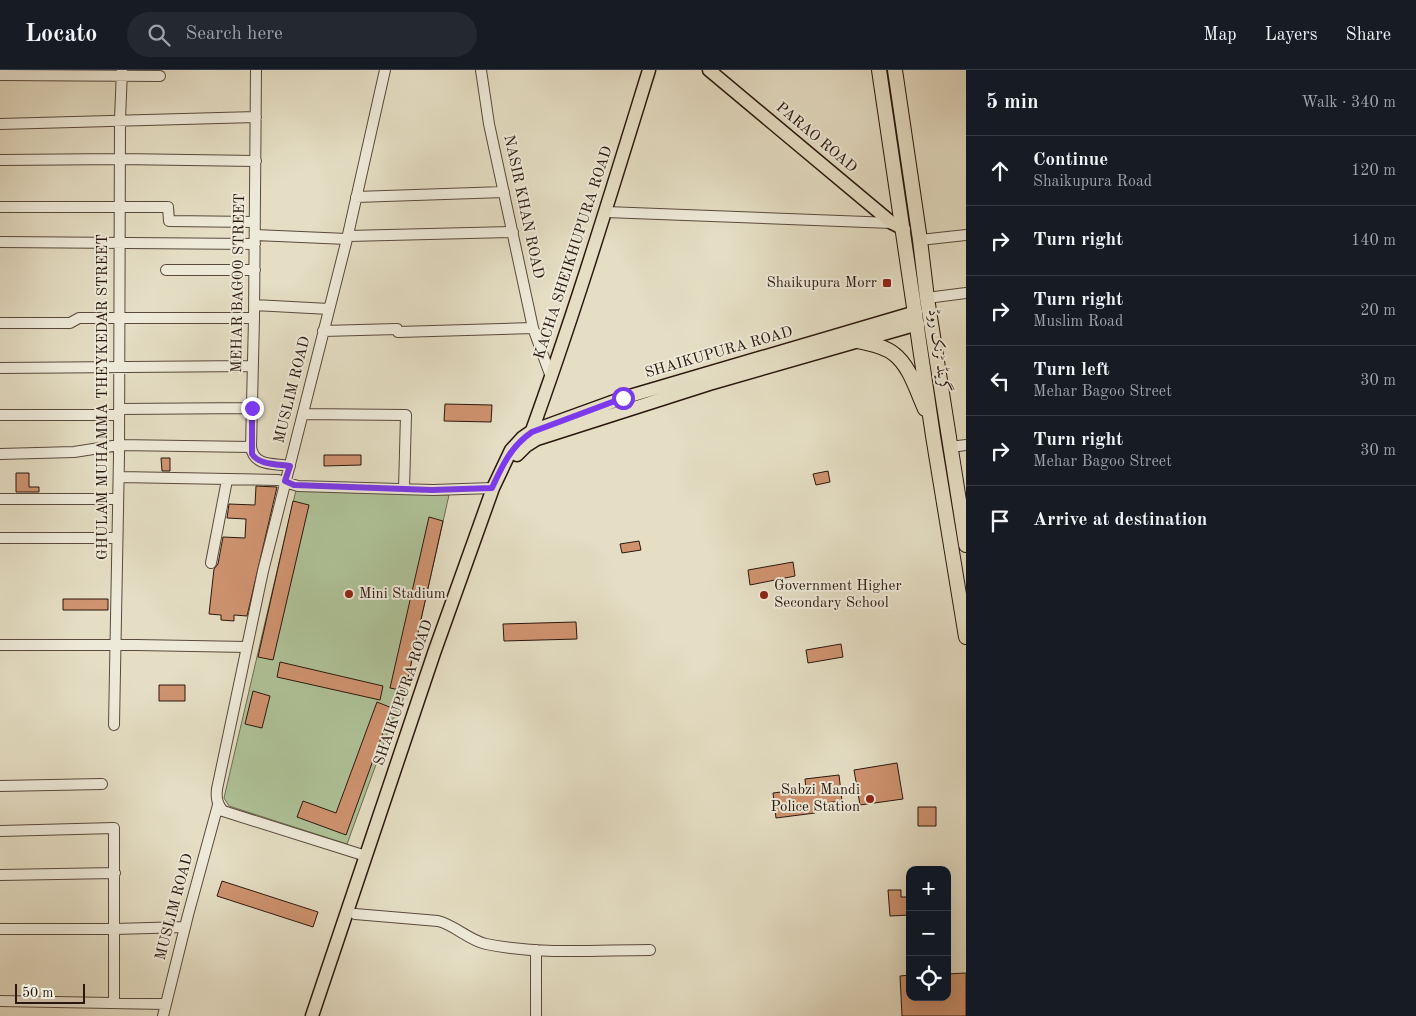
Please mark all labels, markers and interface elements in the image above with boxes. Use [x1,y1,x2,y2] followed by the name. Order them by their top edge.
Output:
[127,12,477,57] search box
[145,21,173,49] icon: search
[25,23,97,47] text: Locato
[185,25,283,44] text: Search here
[1203,26,1237,44] text: Map
[1265,26,1317,44] text: Layers
[1345,26,1391,44] text: Share
[986,92,1039,113] text: 5 min
[1301,95,1396,111] text: Walk · 340 m
[773,100,859,176] street label: PARAO ROAD
[500,134,546,280] street label: NASIR KHAN ROAD
[532,144,616,362] street label: KACHA SHEIKHUPURA ROAD
[1033,151,1108,170] text: Continue
[986,157,1014,185] icon: ahead
[1351,163,1396,179] text: 120 m
[1033,174,1152,190] text: Shaikupura Road
[230,193,248,373] street label: MEHAR BAGOO STREET
[986,227,1014,255] icon: right
[1033,231,1123,250] text: Turn right
[1351,233,1396,249] text: 140 m
[96,234,111,560] street label: GHULAM MUHAMMA THEYKEDAR STREET
[766,276,877,291] place label: Shaikupura Morr
[881,277,893,289] marker: Shaikupura Morr
[1033,291,1123,310] text: Turn right
[986,297,1014,325] icon: right
[1360,303,1396,319] text: 20 m
[924,308,955,394] street label: گرینڈ ٹرنک روڈ
[1033,314,1123,330] text: Muslim Road
[643,325,795,381] street label: SHAIKUPURA ROAD
[272,335,314,445] street label: MUSLIM ROAD
[1033,361,1110,380] text: Turn left
[986,367,1014,395] icon: left
[1360,373,1396,389] text: 30 m
[1033,384,1172,400] text: Mehar Bagoo Street
[612,387,635,410] route start
[241,397,264,420] route end
[1033,431,1123,450] text: Turn right
[986,437,1014,465] icon: right
[1360,443,1396,459] text: 30 m
[1033,454,1172,470] text: Mehar Bagoo Street
[986,507,1014,535] icon: arrive
[1033,511,1207,530] text: Arrive at destination
[774,579,902,611] place label: Government Higher Secondary School
[359,587,446,602] place label: Mini Stadium
[343,588,355,600] marker: Mini Stadium
[758,589,770,601] marker: Government Higher Secondary School
[372,618,436,768] street label: SHAIKUPURA ROAD
[771,783,860,815] place label: Sabzi Mandi Police Station
[864,793,876,805] marker: Sabzi Mandi Police Station
[154,852,196,962] street label: MUSLIM ROAD
[906,866,951,1001] map controls
[906,866,951,911] button: +
[906,911,951,956] button: −
[906,956,951,1001] button: locate
[15,981,85,1004] scale bar
[22,986,53,1000] text: 50 m

